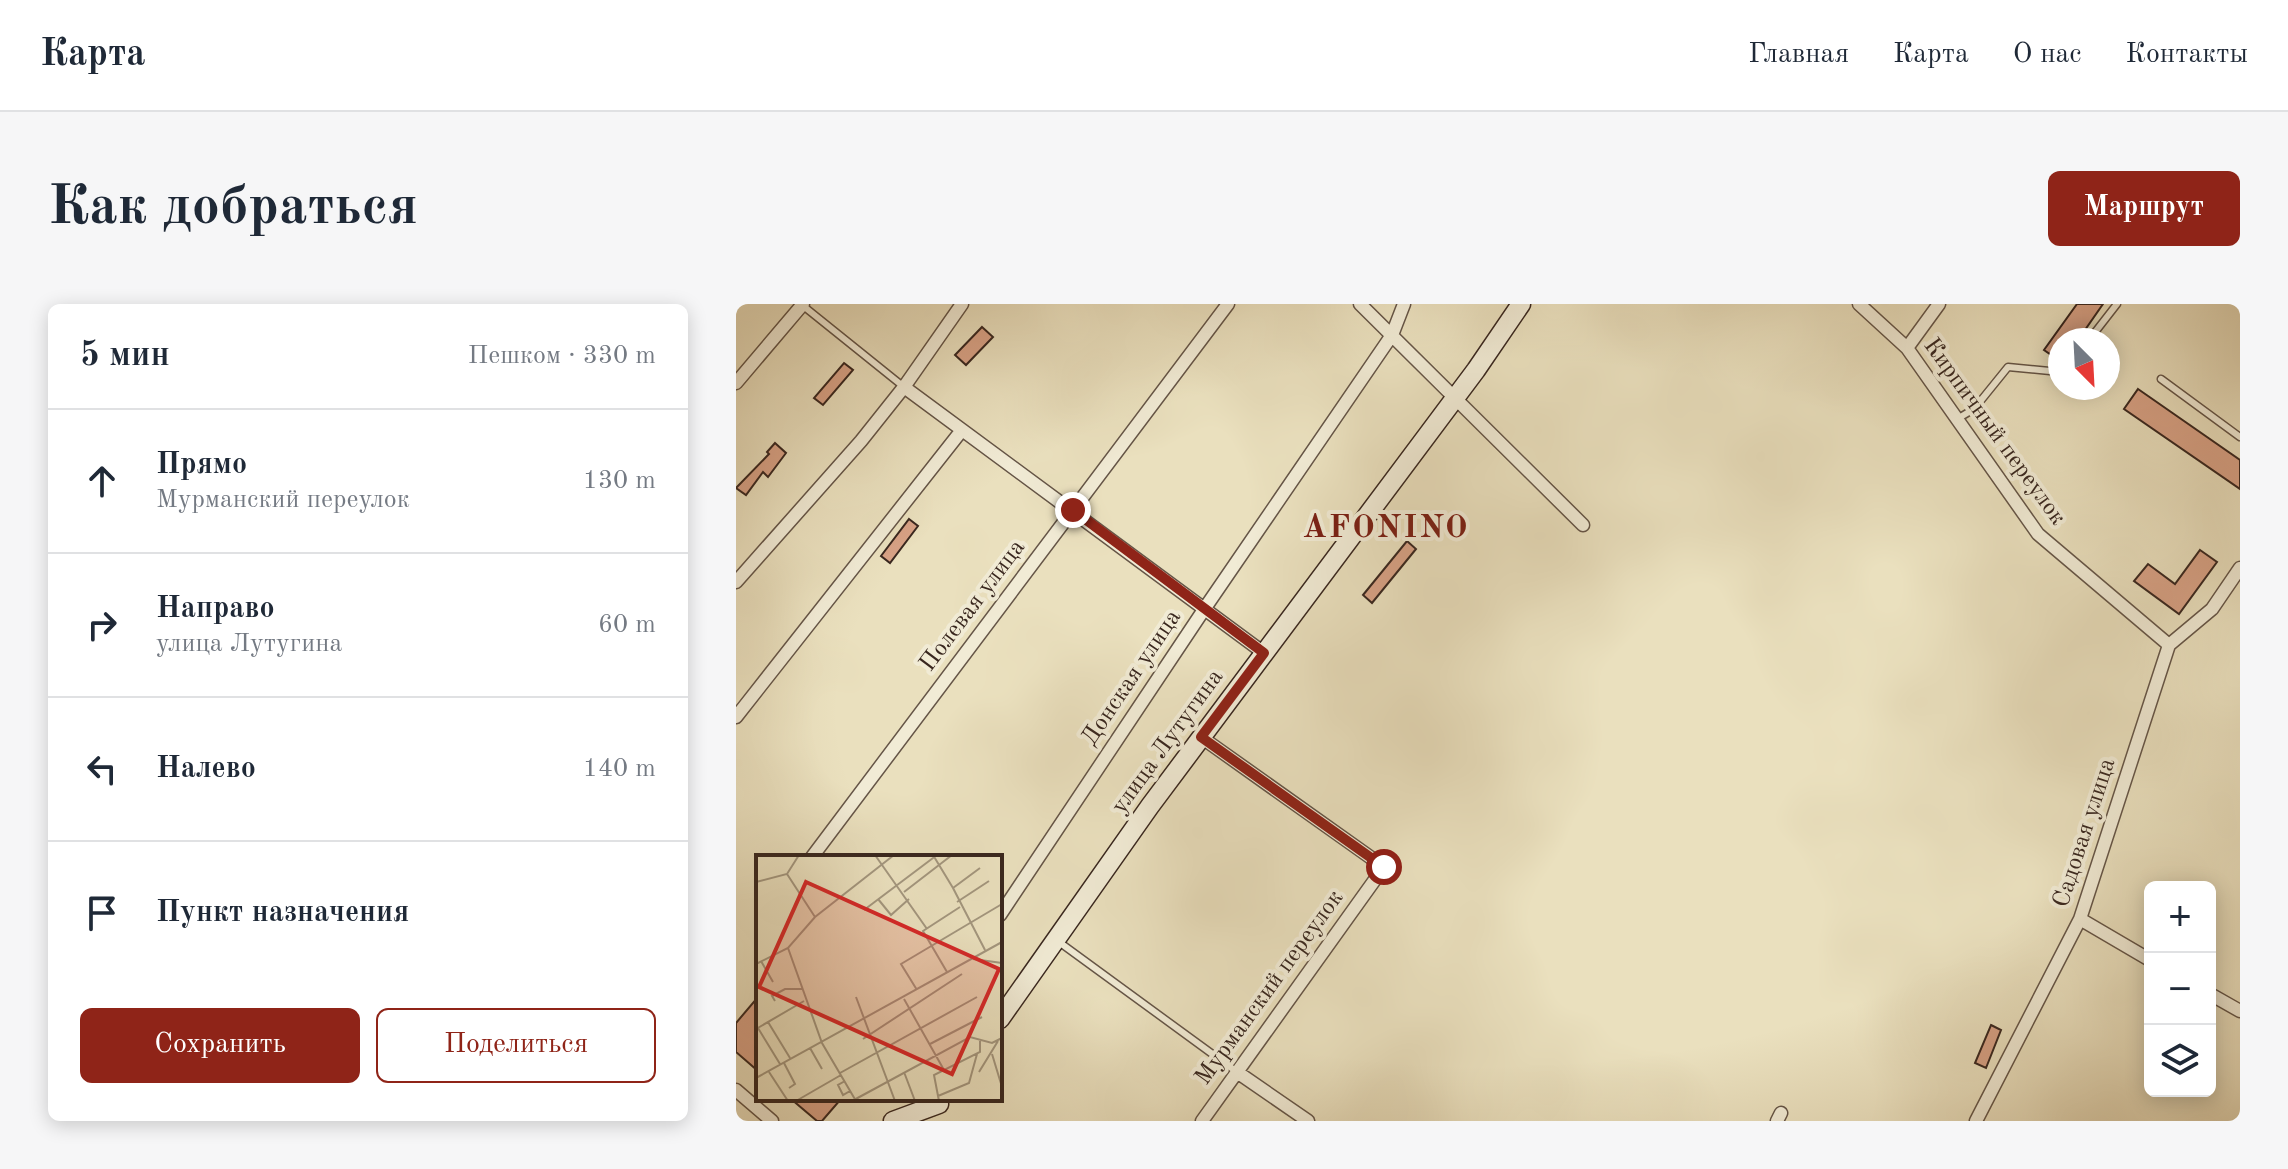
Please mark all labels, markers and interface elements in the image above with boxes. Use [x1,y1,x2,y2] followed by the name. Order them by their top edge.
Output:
[40,36,146,74] text: Карта
[1748,41,1849,69] text: Главная
[1893,41,1969,69] text: Карта
[2013,41,2082,69] text: О нас
[2126,41,2248,69] text: Контакты
[2048,171,2240,246] button: Маршрут
[48,180,418,236] text: Как добраться
[2048,328,2120,400] north arrow
[1918,334,2070,530] street label: Кирпичный переулок
[80,339,170,373] text: 5 мин
[468,343,656,369] text: Пешком · 330 m
[156,450,247,480] text: Прямо
[80,459,124,503] icon: ahead
[583,468,656,494] text: 130 m
[156,487,410,513] text: Мурманский переулок
[1055,492,1091,528] route end
[1303,513,1469,545] district label: AFONINO
[916,536,1030,676] street label: Полевая улица
[156,594,275,624] text: Направо
[80,603,124,647] icon: right
[1078,606,1186,750] street label: Донская улица
[598,612,656,638] text: 60 m
[156,631,342,657] text: улица Лутугина
[1108,665,1228,819] street label: улица Лутугина
[80,747,124,791] icon: left
[156,754,256,784] text: Налево
[2050,755,2120,911] street label: Садовая улица
[583,756,656,782] text: 140 m
[1366,849,1402,885] route start
[756,855,1002,1101] inset map
[2144,881,2216,1097] map controls
[2144,881,2216,953] button: +
[1191,886,1349,1090] street label: Мурманский переулок
[80,891,124,935] icon: arrive
[156,898,409,928] text: Пункт назначения
[2144,953,2216,1025] button: −
[80,1008,360,1083] button: Сохранить
[376,1008,656,1083] button: Поделиться
[2144,1025,2216,1097] button: layers

